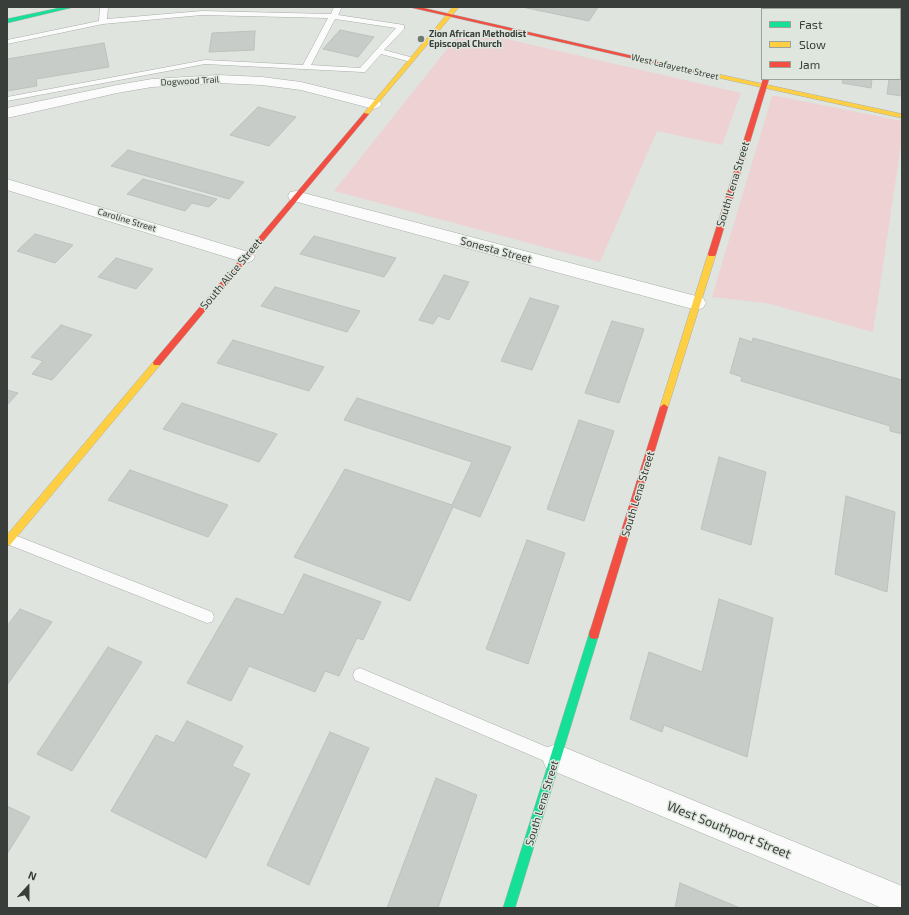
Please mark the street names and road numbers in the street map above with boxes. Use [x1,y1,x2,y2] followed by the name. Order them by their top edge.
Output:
[630,52,720,82] street label: West Lafayette Street
[160,74,220,88] street label: Dogwood Trail
[714,140,752,228] street label: South Lena Street
[96,206,158,234] street label: Caroline Street
[459,234,533,266] street label: Sonesta Street
[197,236,265,312] street label: South Alice Street
[619,450,657,538] street label: South Lena Street
[523,759,561,847] street label: South Lena Street
[665,798,793,862] street label: West Southport Street

